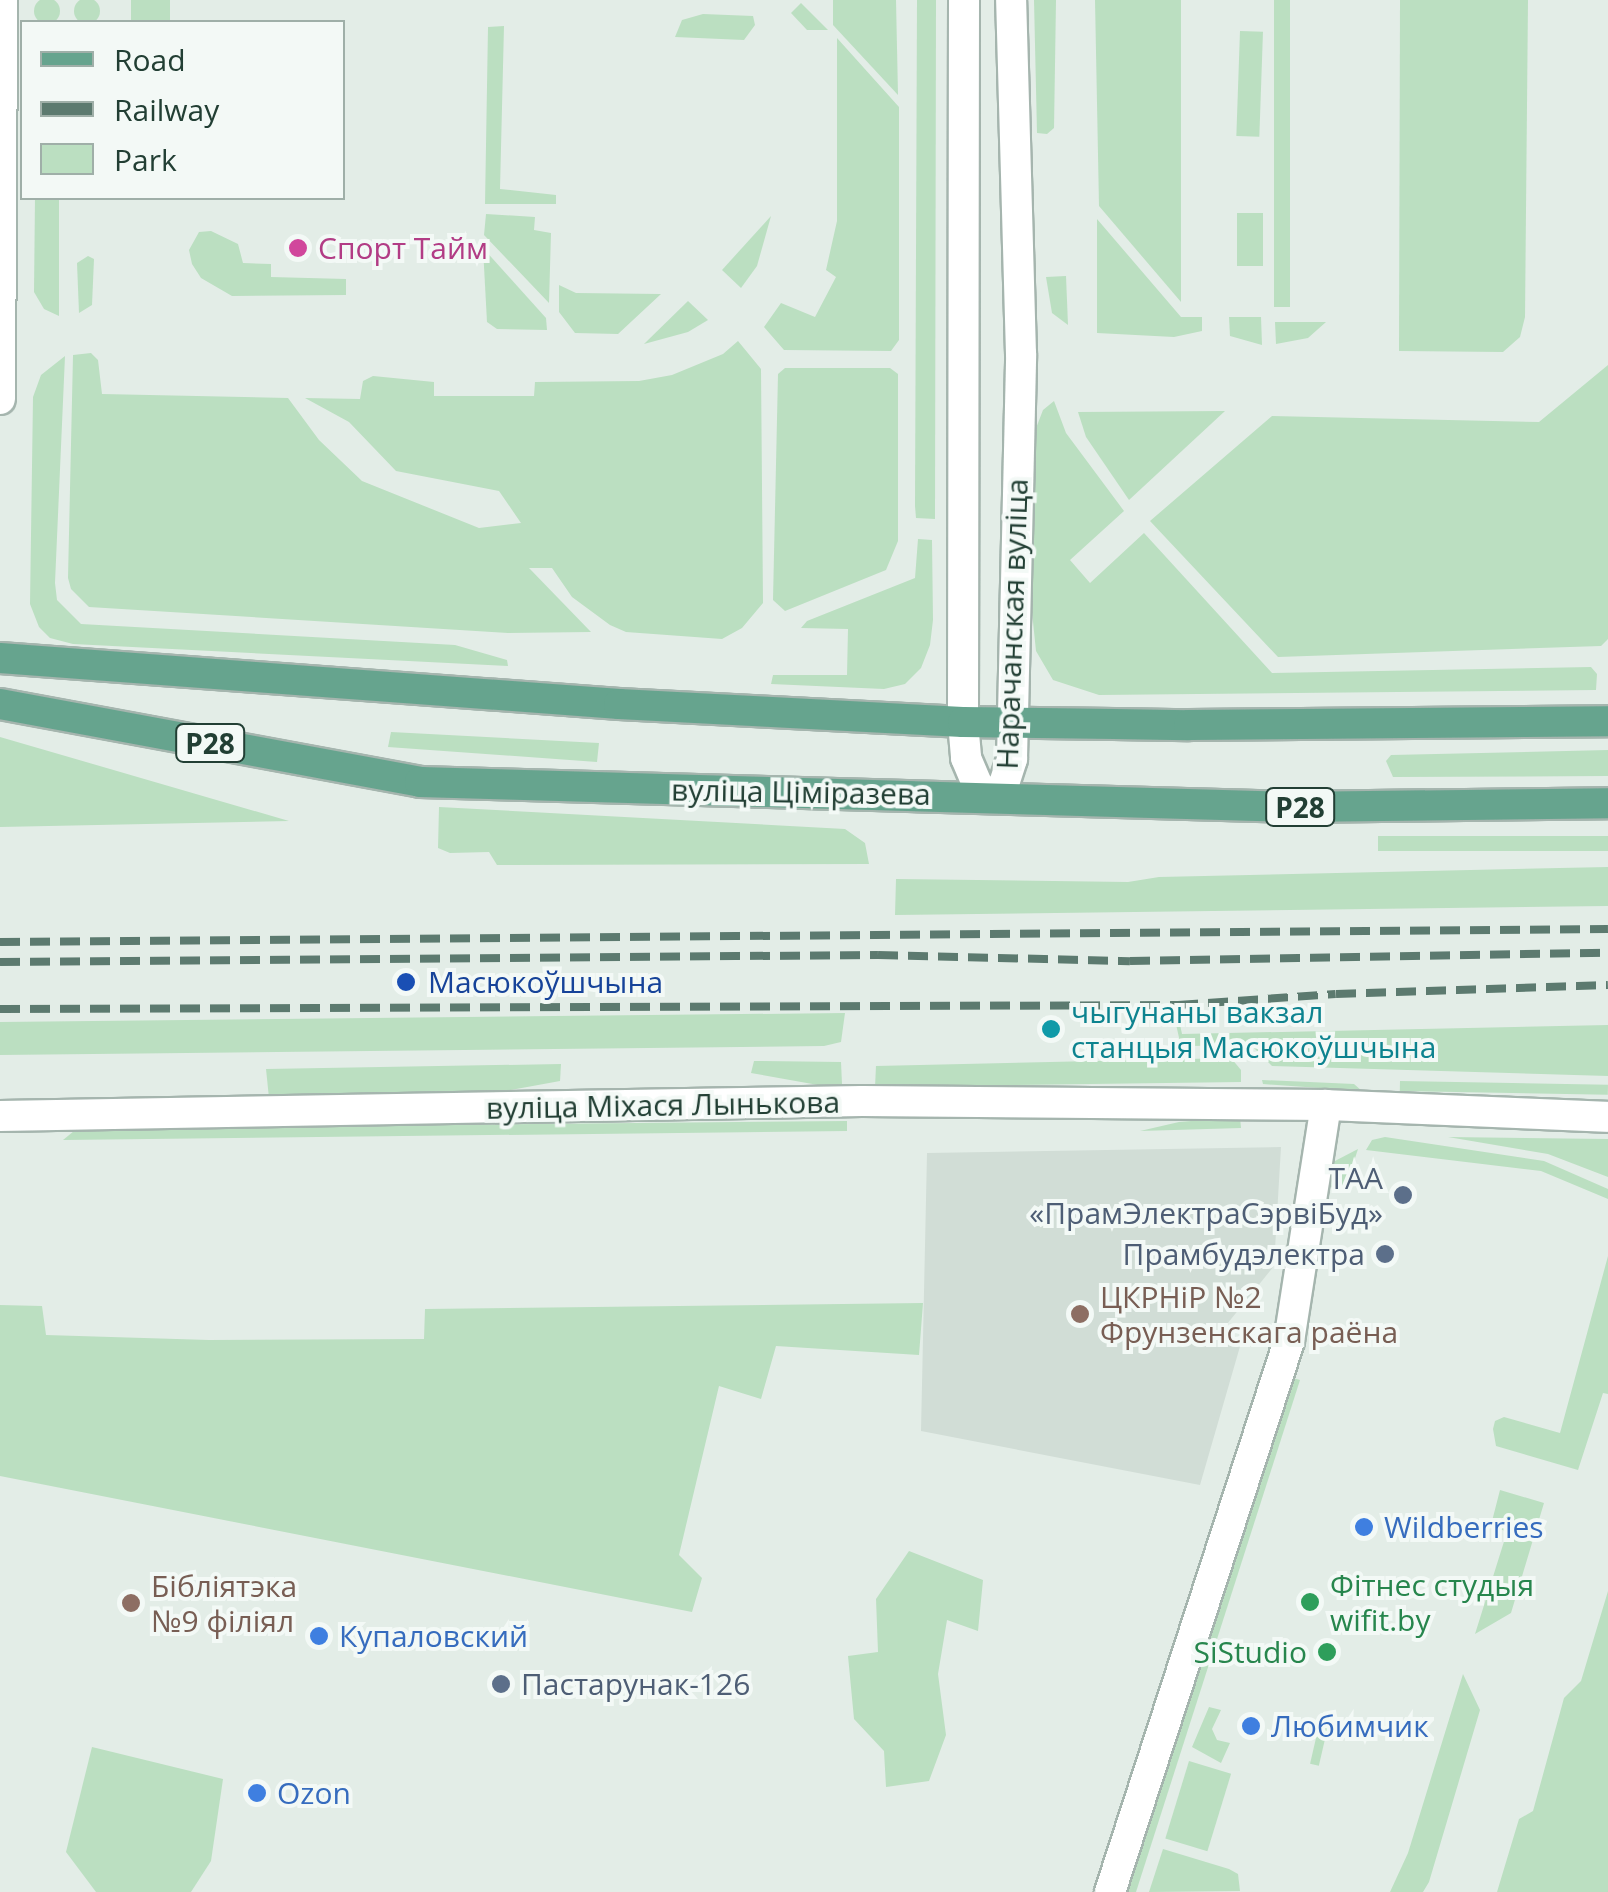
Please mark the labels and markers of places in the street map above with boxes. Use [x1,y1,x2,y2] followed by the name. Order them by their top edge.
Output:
[318,230,488,266] place label: Спорт Тайм
[287,237,309,259] marker: Спорт Тайм
[428,964,663,1000] place label: Масюкоўшчына
[393,969,419,995] marker: Масюкоўшчына
[1071,994,1436,1064] place label: чыгунаны вакзал станцыя Масюкоўшчына
[1040,1018,1062,1040] marker: чыгунаны вакзал станцыя Масюкоўшчына
[1029,1160,1383,1230] place label: ТАА «ПрамЭлектраСэрвіБуд»
[1392,1184,1414,1206] marker: ТАА «ПрамЭлектраСэрвіБуд»
[1123,1236,1365,1272] place label: Прамбудэлектра
[1374,1243,1396,1265] marker: Прамбудэлектра
[1100,1279,1398,1350] place label: ЦКРНіР №2 Фрунзенскага раёна
[1069,1303,1091,1325] marker: ЦКРНіР №2 Фрунзенскага раёна
[1384,1509,1544,1545] place label: Wildberries
[1353,1516,1375,1538] marker: Wildberries
[1330,1567,1534,1638] place label: Фітнес студыя wifit.by
[151,1568,297,1638] place label: Бібліятэка №9 філіял
[1299,1591,1321,1613] marker: Фітнес студыя wifit.by
[120,1592,142,1614] marker: Бібліятэка №9 філіял
[339,1618,528,1654] place label: Купаловский
[308,1625,330,1647] marker: Купаловский
[1193,1634,1307,1670] place label: SiStudio
[1316,1641,1338,1663] marker: SiStudio
[521,1666,750,1702] place label: Пастарунак-126
[490,1673,512,1695] marker: Пастарунак-126
[1271,1708,1429,1744] place label: Любимчик
[1240,1715,1262,1737] marker: Любимчик
[277,1775,351,1811] place label: Ozon
[246,1782,268,1804] marker: Ozon

